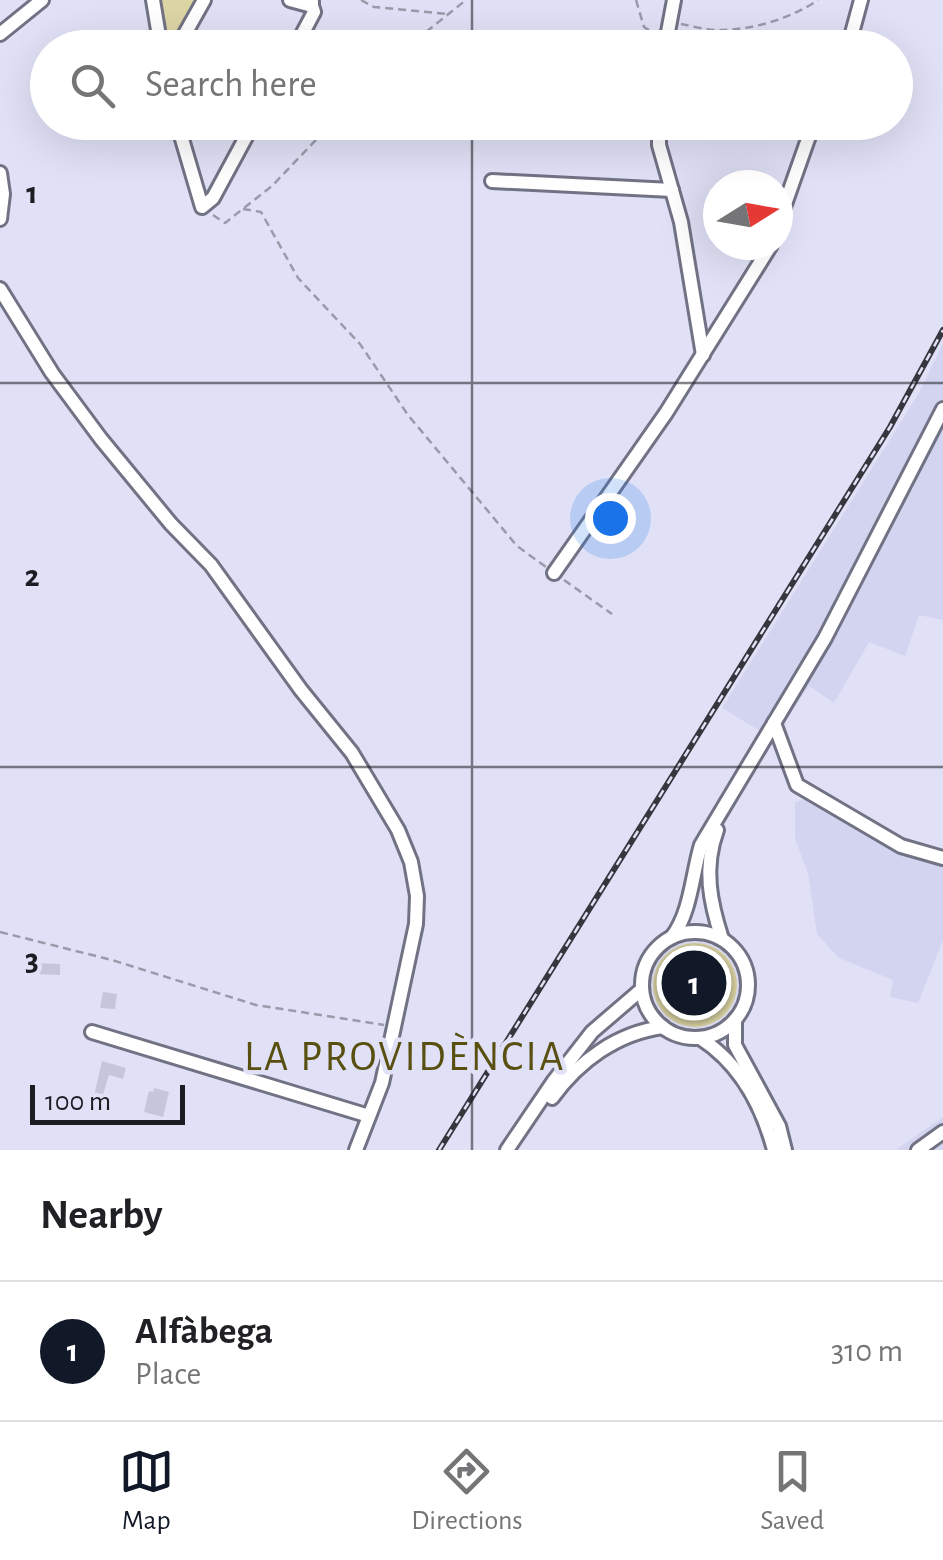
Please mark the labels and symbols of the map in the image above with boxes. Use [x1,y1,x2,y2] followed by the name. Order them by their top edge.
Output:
[703,170,793,260] north arrow
[26,177,38,209] text: 1
[585,493,636,544] your location
[24,560,40,592] text: 2
[25,944,39,976] text: 3
[662,946,726,1020] pin: 1
[244,1032,566,1078] district label: LA PROVIDÈNCIA
[30,1080,185,1124] scale bar

